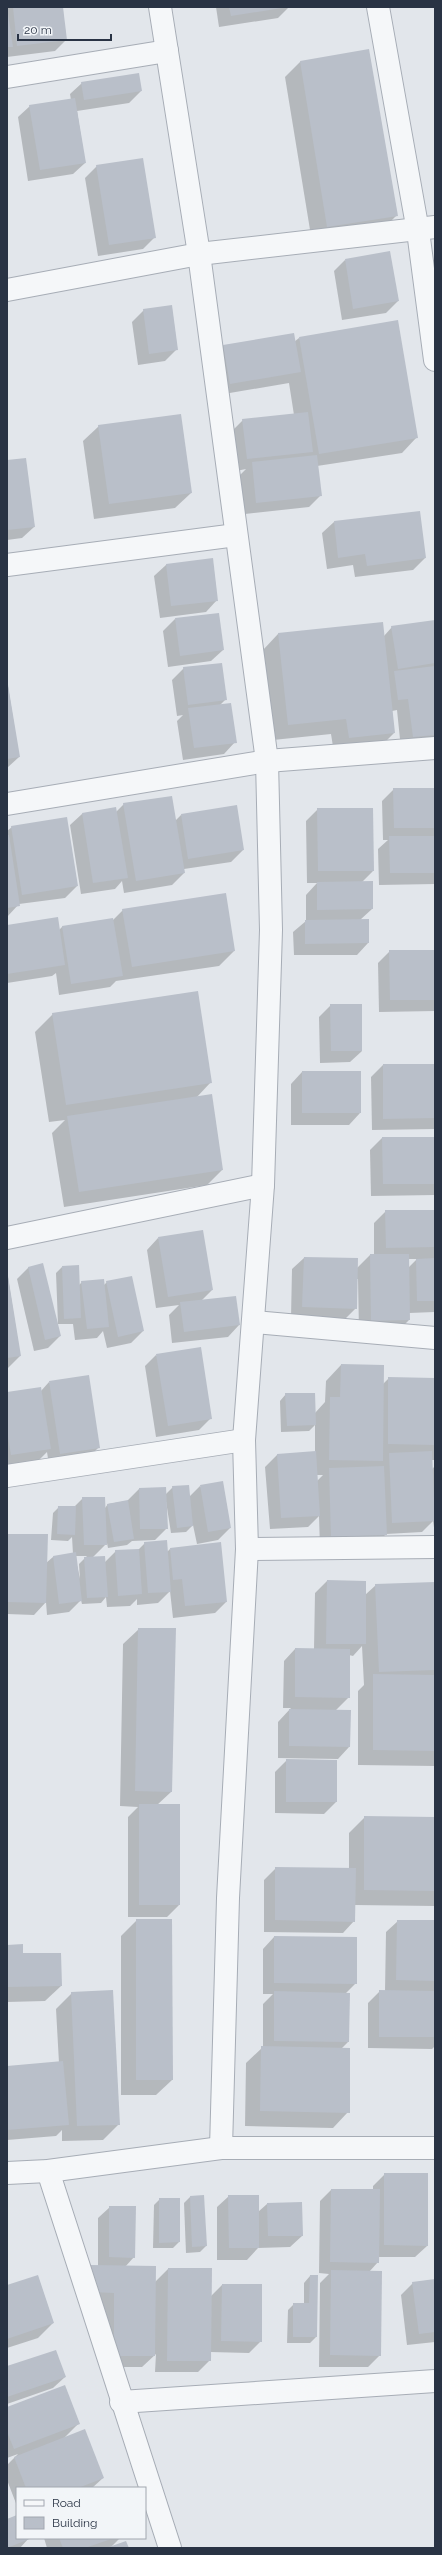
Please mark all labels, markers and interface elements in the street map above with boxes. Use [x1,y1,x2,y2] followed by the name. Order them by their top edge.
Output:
[18,16,111,42] scale bar
[24,23,52,37] text: 20 m
[16,2487,146,2539] legend
[52,2496,81,2510] text: Road
[52,2516,98,2530] text: Building

